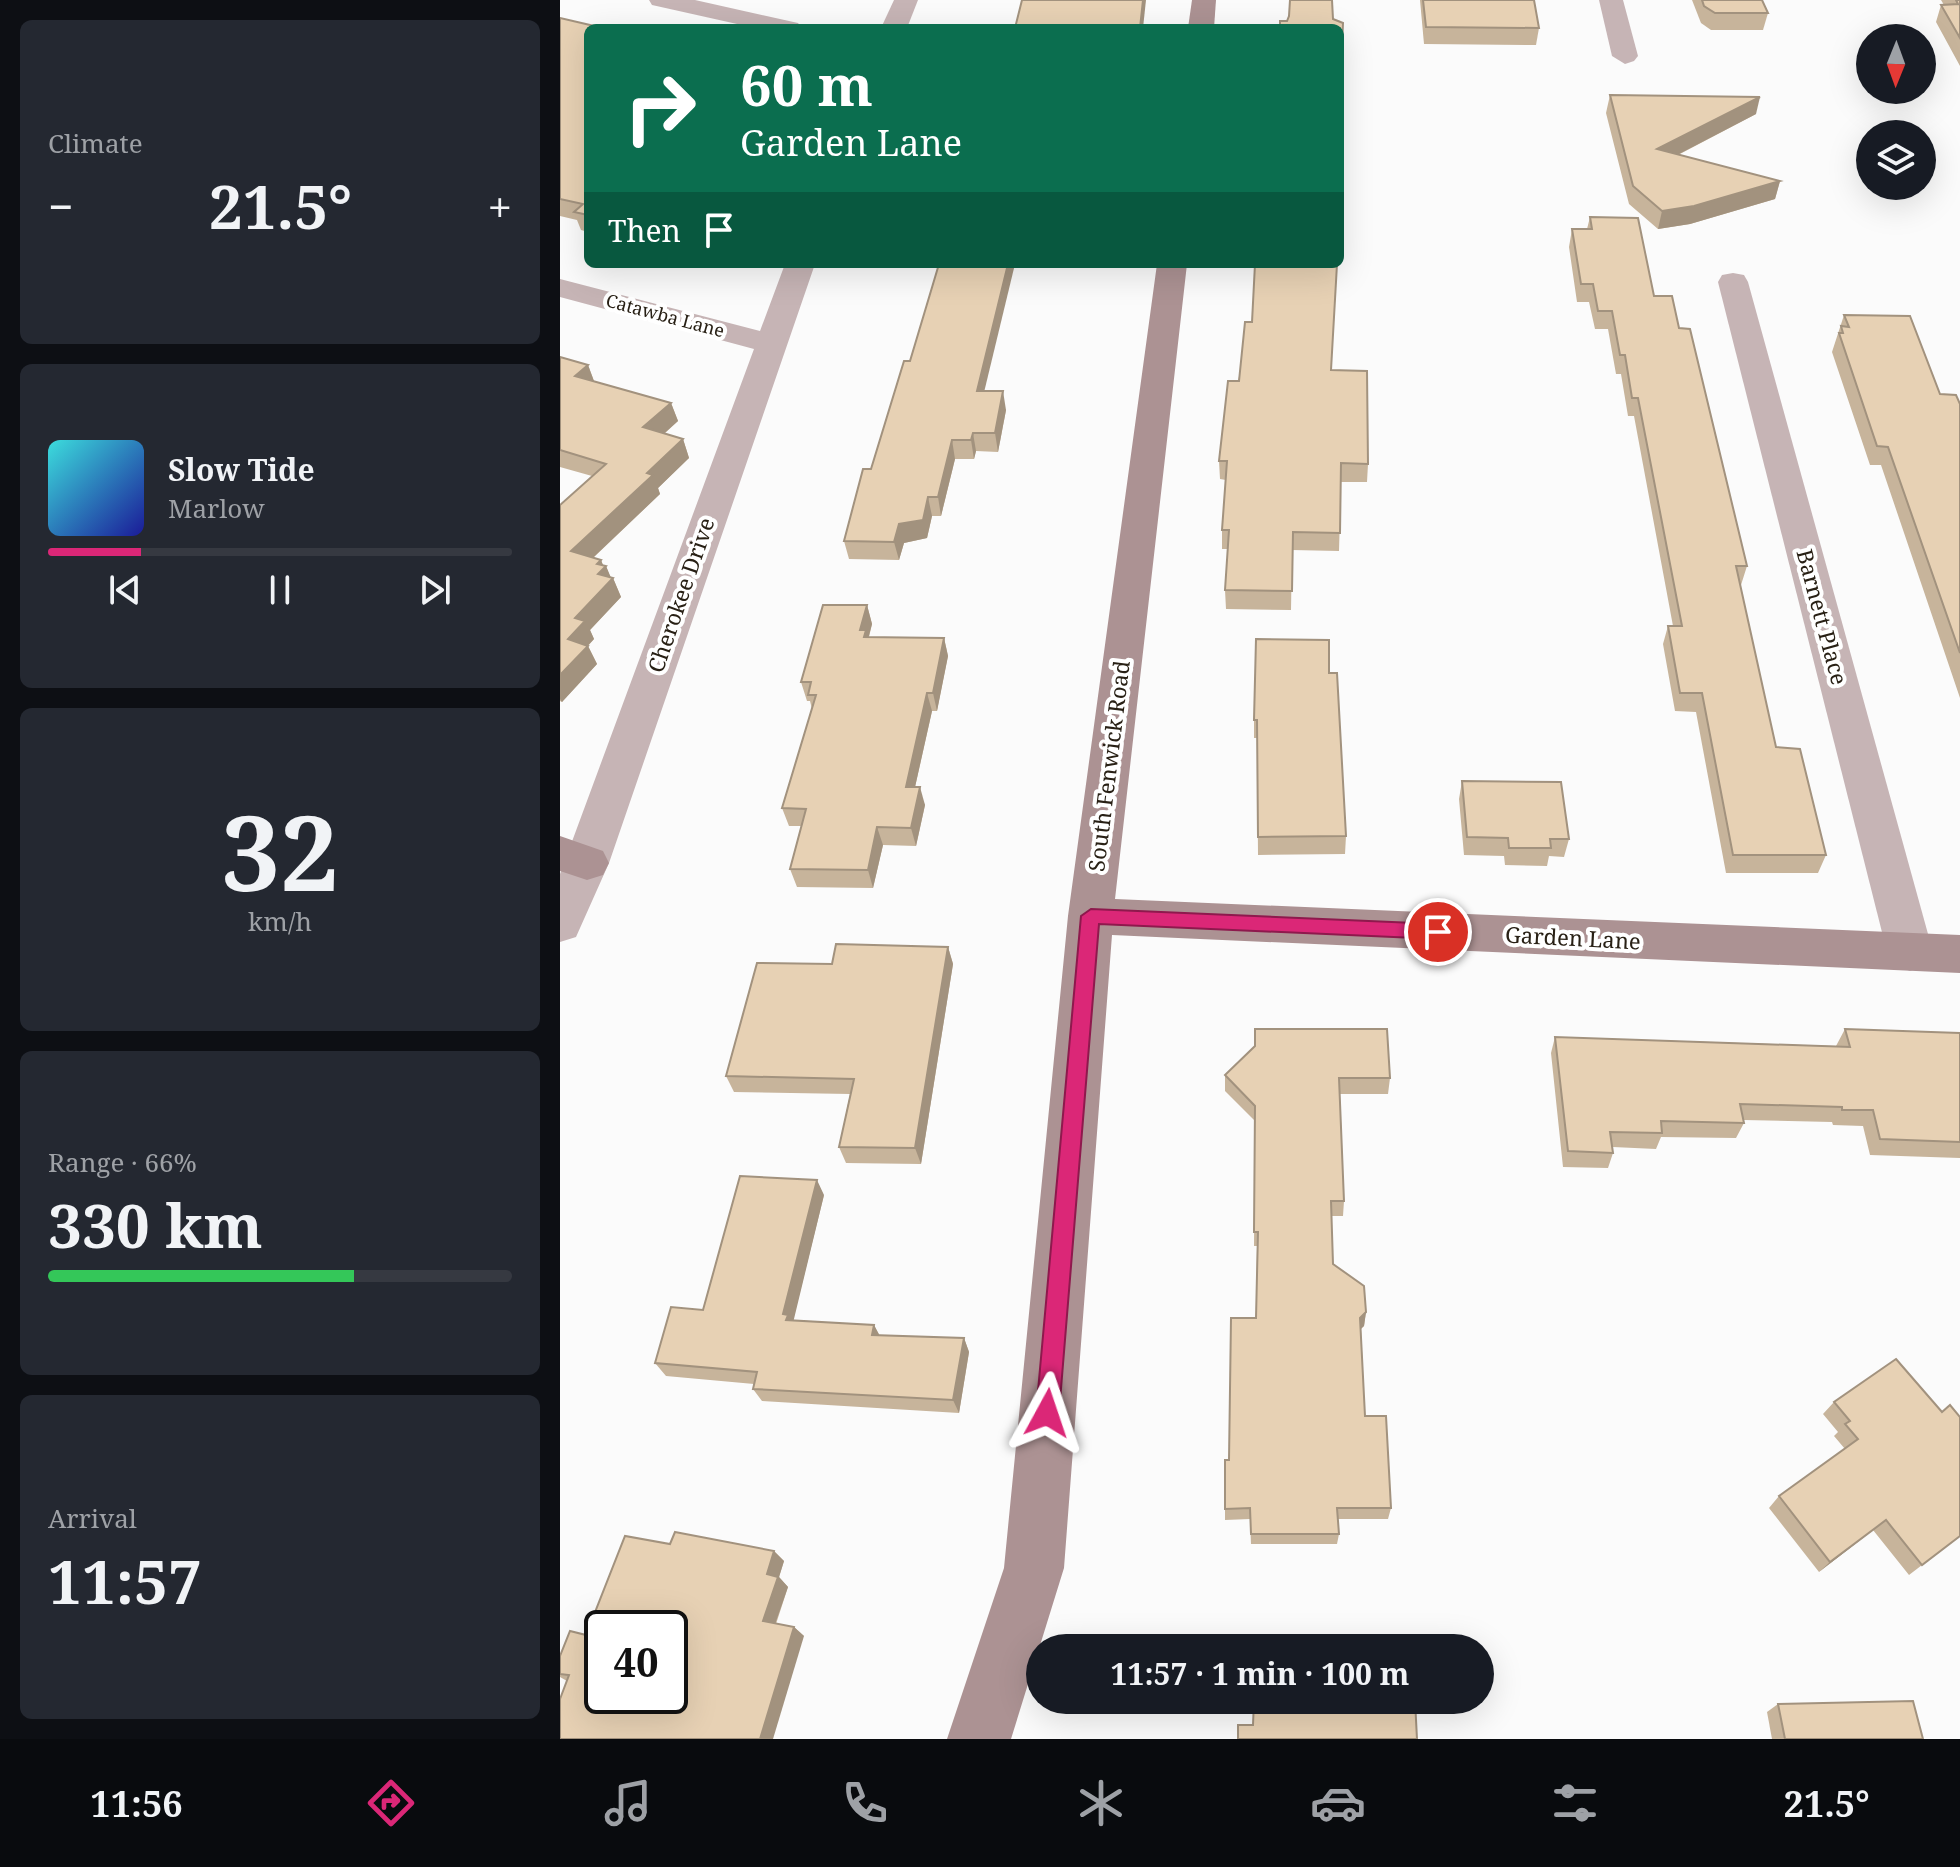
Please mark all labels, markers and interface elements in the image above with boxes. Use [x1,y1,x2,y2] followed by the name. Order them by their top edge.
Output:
[1856,24,1936,104] north arrow
[1856,24,1936,200] map controls
[740,46,873,122] text: 60 m
[608,56,712,160] icon: right
[740,118,962,167] text: Garden Lane
[1856,120,1936,200] button: layers
[48,125,143,161] text: Climate
[209,165,352,247] text: 21.5°
[48,176,73,236] text: −
[487,176,512,236] text: +
[697,208,741,252] icon: arrive
[608,210,681,251] text: Then
[603,288,727,342] street label: Catawba Lane
[168,449,315,490] text: Slow Tide
[168,490,265,526] text: Marlow
[640,513,721,676] street label: Cherokee Drive
[1790,546,1855,688] street label: Barnett Place
[103,568,147,612] icon: previous
[258,568,302,612] icon: pause
[413,568,457,612] icon: next
[1080,658,1136,873] street label: South Fenwick Road
[221,780,339,921] text: 32
[1404,898,1472,966] pin
[248,903,312,939] text: km/h
[1416,910,1460,954] icon: arrive
[1505,918,1642,956] street label: Garden Lane
[48,1144,197,1180] text: Range · 66%
[48,1184,263,1266] text: 330 km
[1005,1371,1089,1455] position arrow
[48,1500,137,1536] text: Arrival
[48,1540,202,1622] text: 11:57
[584,1610,688,1714] speed limit sign: 40
[1111,1653,1409,1694] text: 11:57 · 1 min · 100 m
[363,1775,419,1831] icon: directions
[600,1775,656,1831] icon: music
[837,1775,893,1831] icon: phone
[1073,1775,1129,1831] icon: climate
[1310,1775,1366,1831] icon: car
[1547,1775,1603,1831] icon: filters
[90,1779,183,1828] text: 11:56
[1784,1779,1870,1828] text: 21.5°

